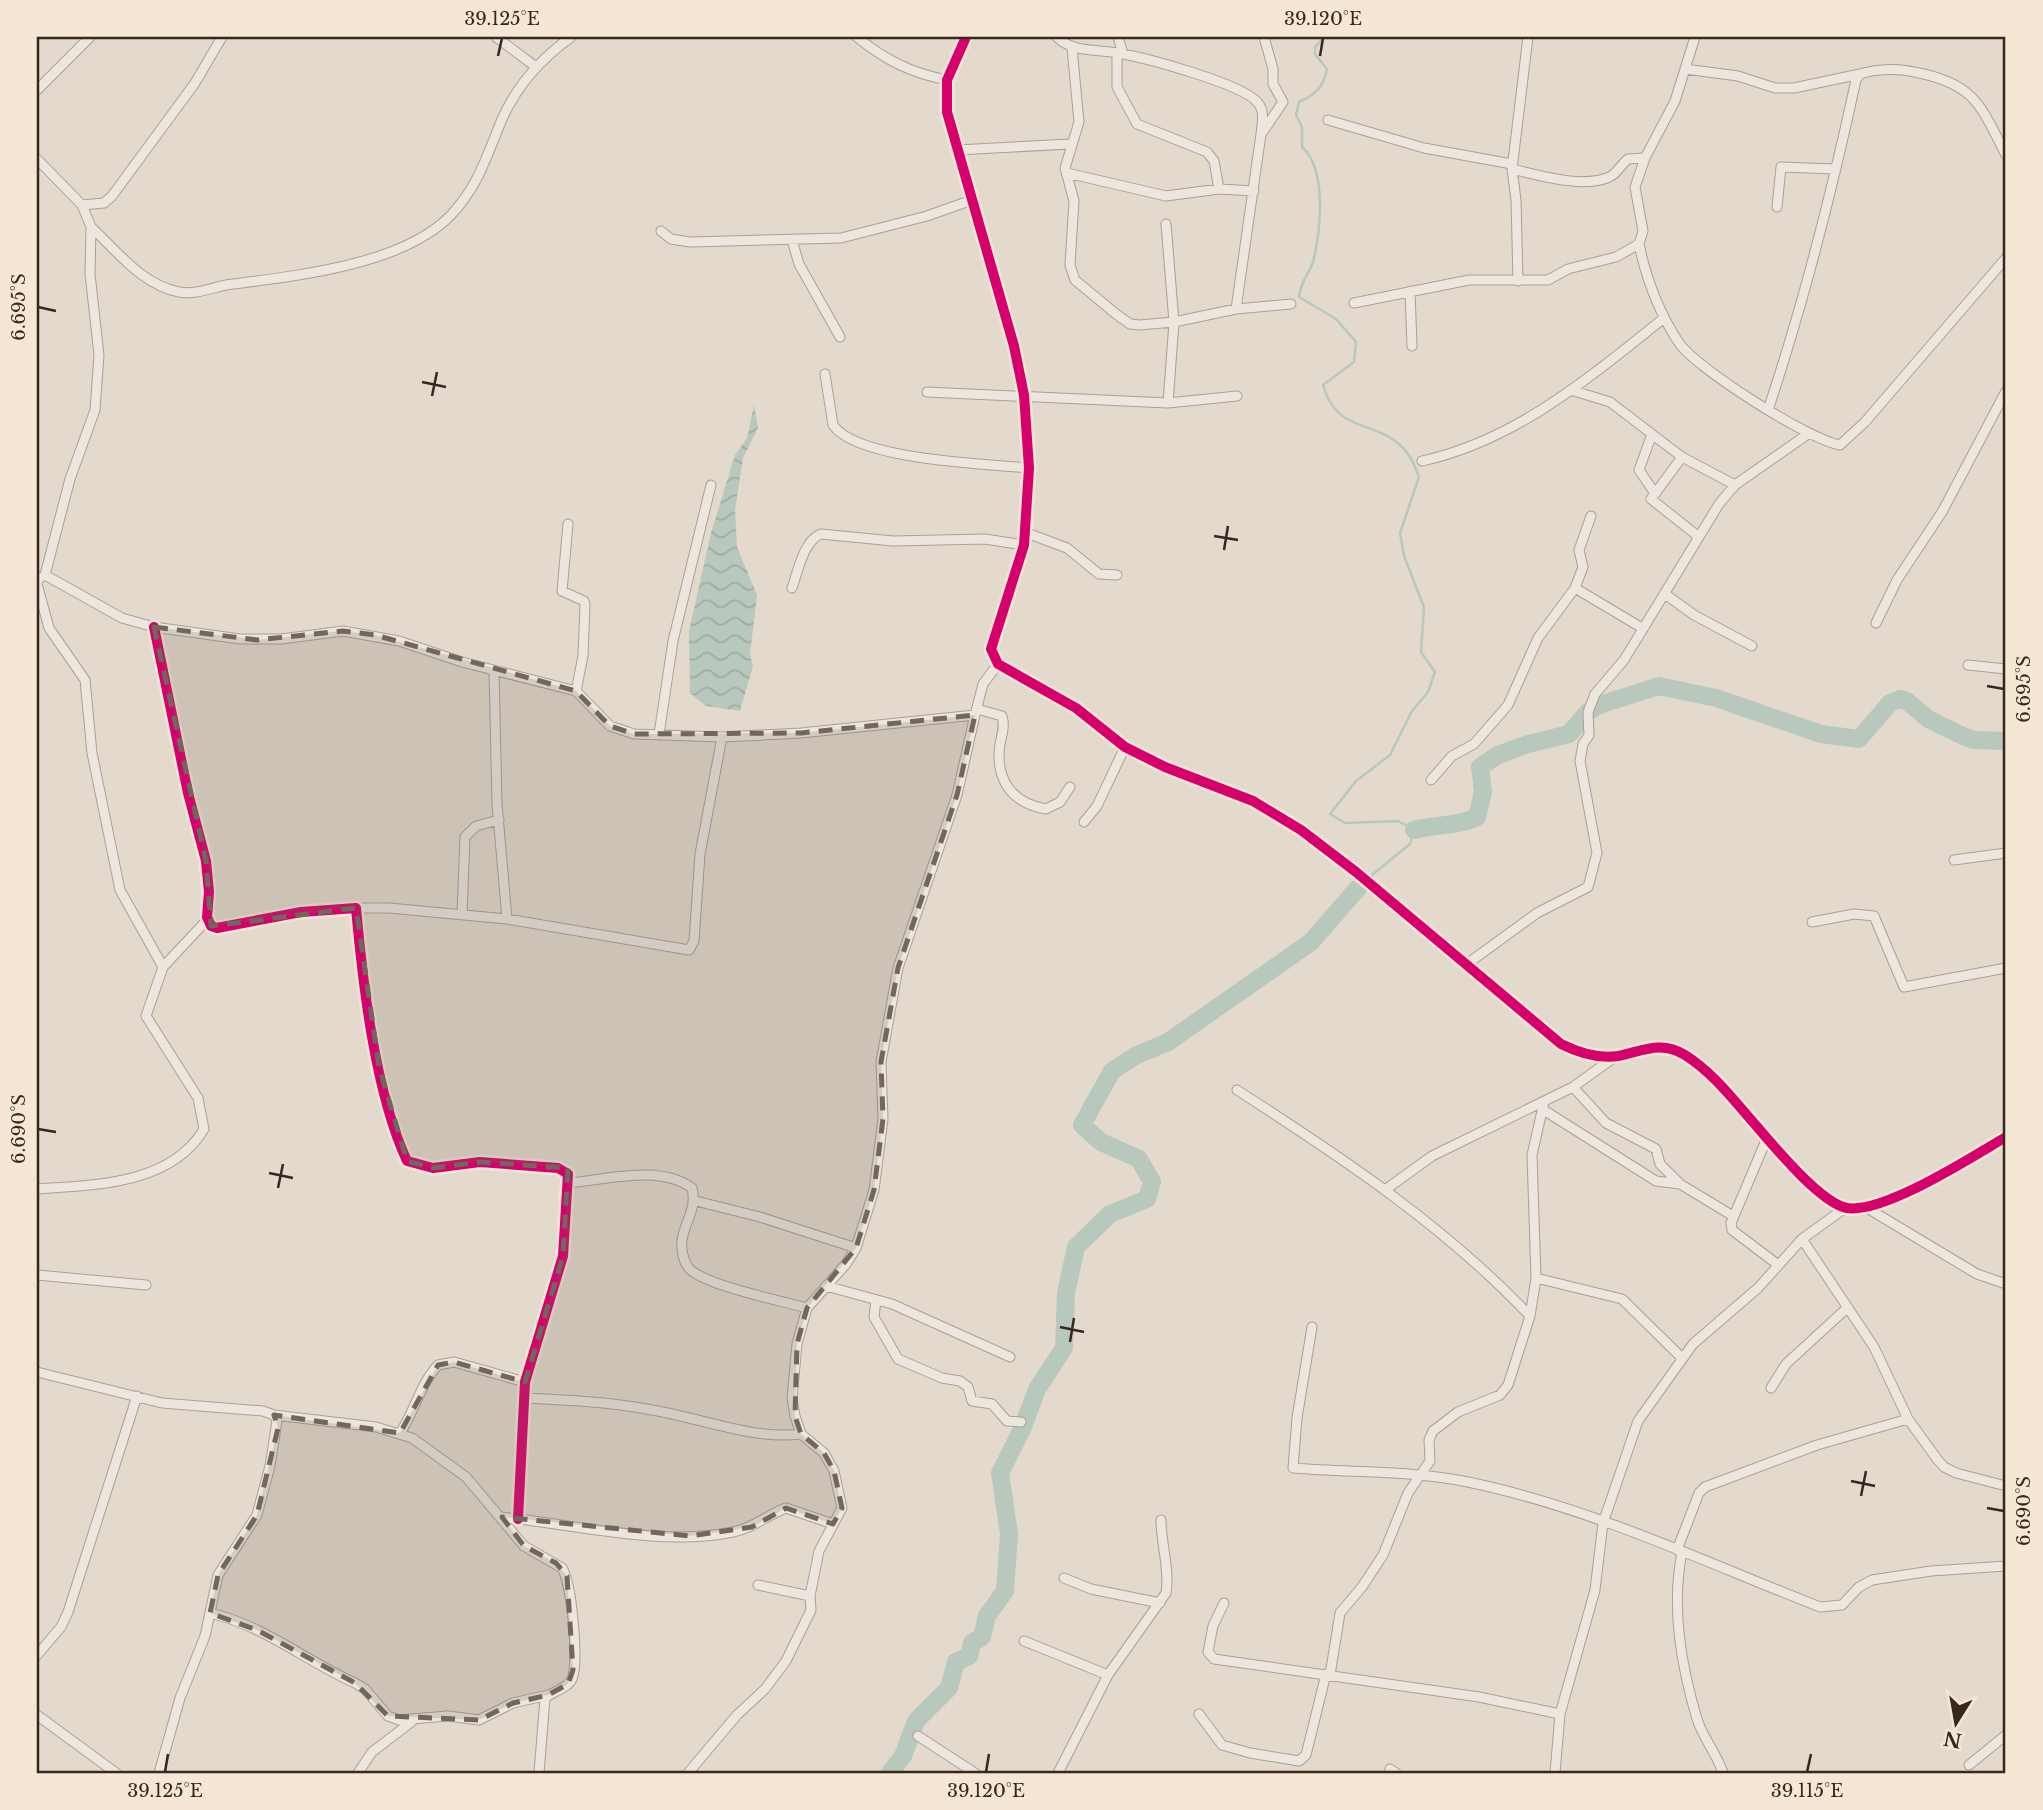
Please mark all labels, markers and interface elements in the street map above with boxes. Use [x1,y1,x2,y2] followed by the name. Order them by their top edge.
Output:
[464,8,540,30] text: 39.125°E
[1284,8,1362,30] text: 39.120°E
[8,273,30,341] text: 6.695°S
[2013,655,2035,723] text: 6.695°S
[8,1094,30,1164] text: 6.690°S
[2013,1476,2035,1546] text: 6.690°S
[1920,1688,1990,1758] north arrow
[1942,1726,1964,1752] text: N
[127,1780,203,1802] text: 39.125°E
[947,1780,1025,1802] text: 39.120°E
[1771,1780,1843,1802] text: 39.115°E

